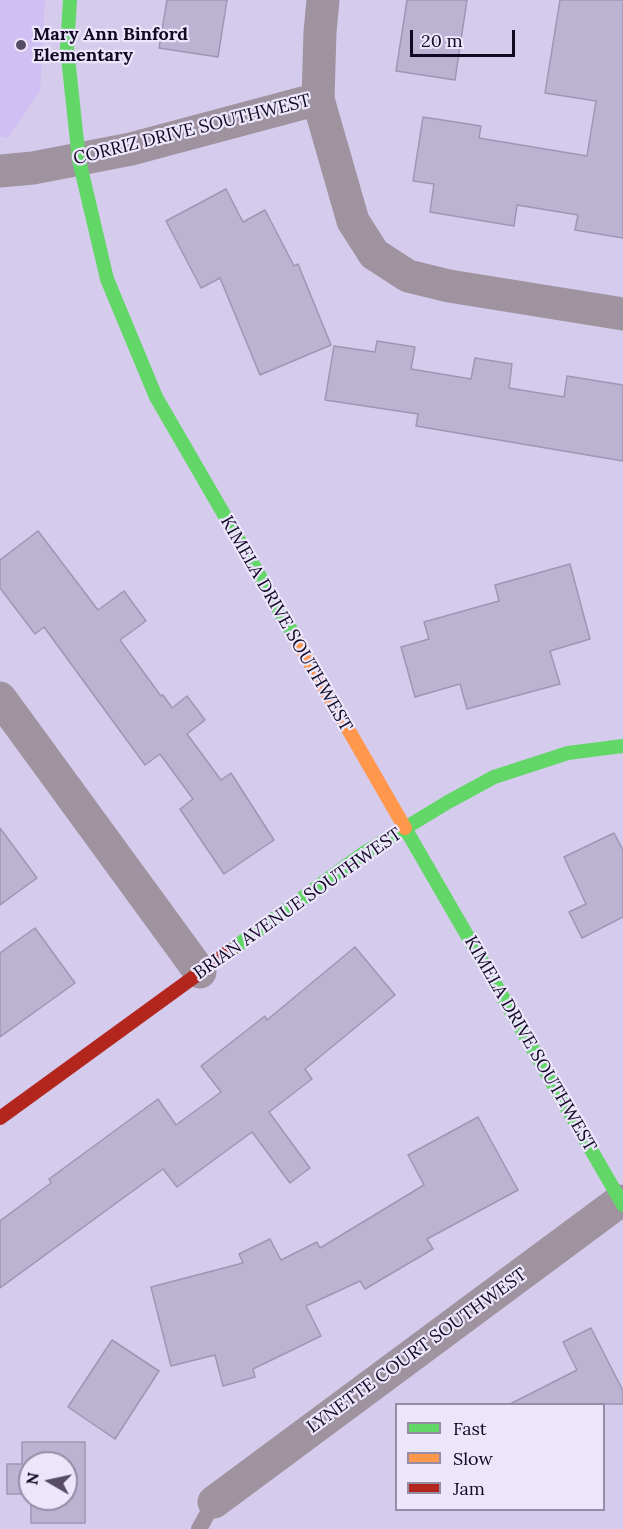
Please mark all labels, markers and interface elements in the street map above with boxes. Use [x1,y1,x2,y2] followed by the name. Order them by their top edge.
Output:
[413,18,518,56] scale bar
[33,24,188,66] place label: Mary Ann Binford Elementary
[421,29,463,52] text: 20 m
[14,38,28,52] marker: Mary Ann Binford Elementary
[71,90,313,170] street label: CORRIZ DRIVE SOUTHWEST
[215,512,357,736] street label: KIMELA DRIVE SOUTHWEST
[190,824,406,984] street label: BRIAN AVENUE SOUTHWEST
[459,932,601,1156] street label: KIMELA DRIVE SOUTHWEST
[303,1264,531,1438] street label: LYNETTE COURT SOUTHWEST
[395,1403,605,1511] legend
[453,1417,487,1440] text: Fast
[453,1447,493,1470] text: Slow
[18,1451,78,1511] north arrow
[21,1471,43,1486] text: N
[453,1477,485,1500] text: Jam

